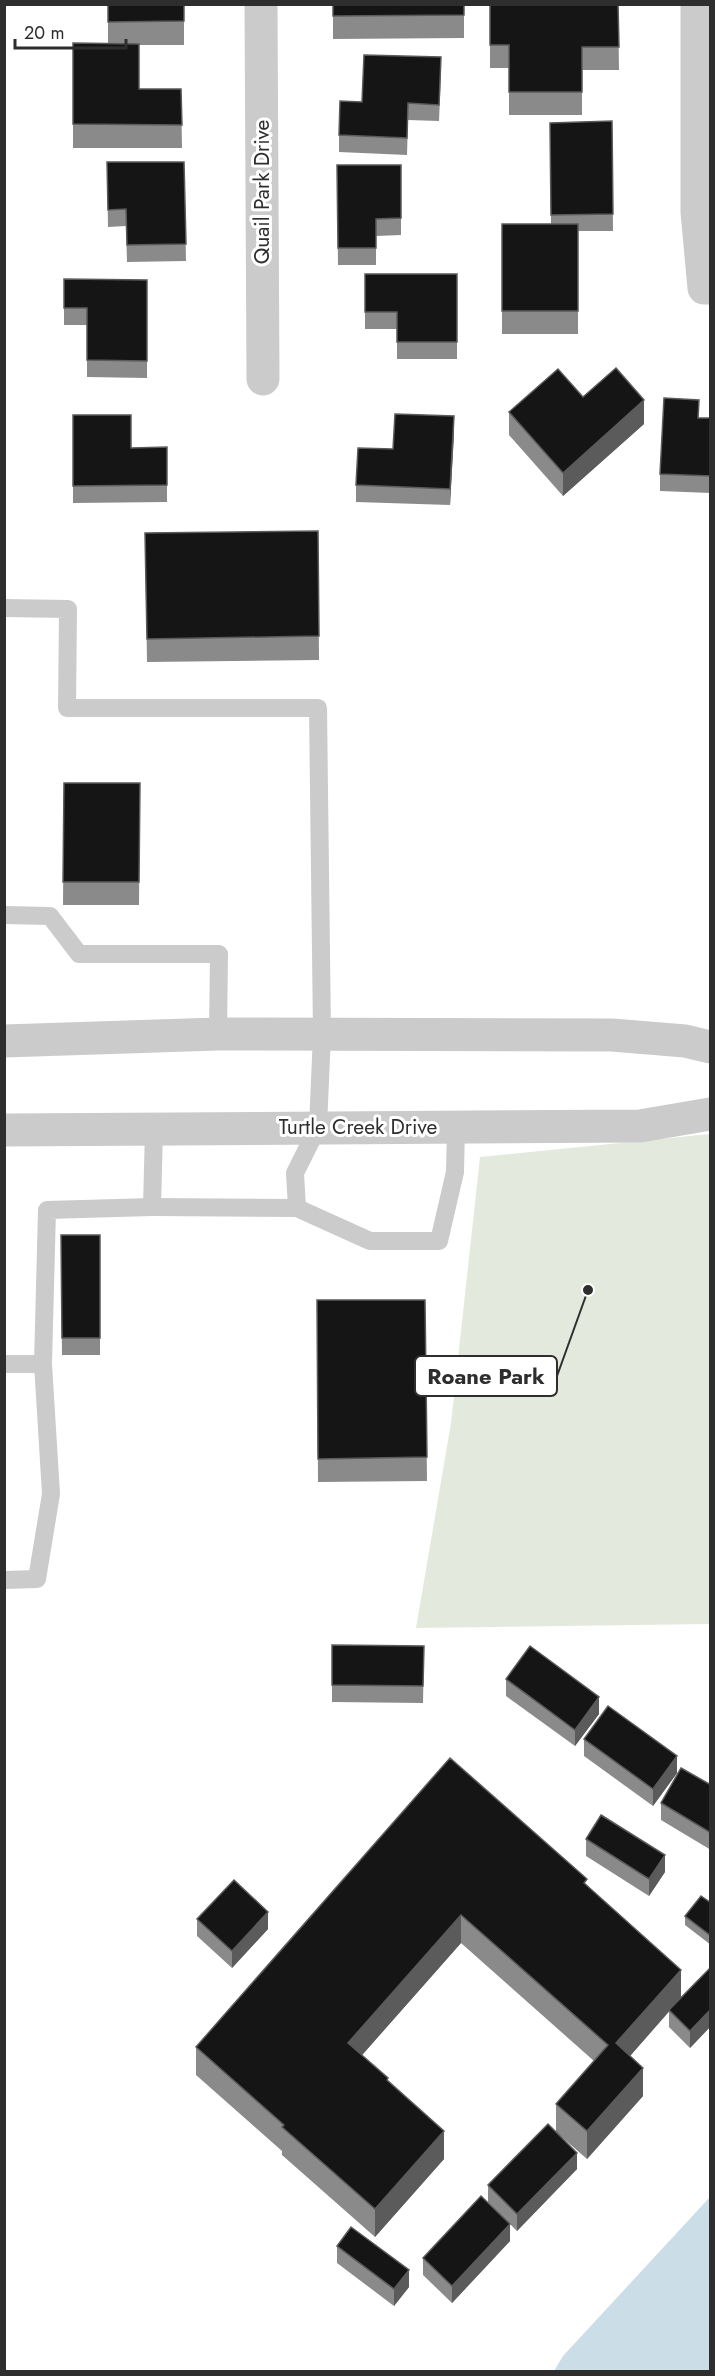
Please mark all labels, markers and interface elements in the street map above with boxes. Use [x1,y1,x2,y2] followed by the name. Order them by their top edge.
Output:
[15,12,126,50] scale bar
[24,20,64,46] text: 20 m
[247,119,277,264] street label: Quail Park Drive
[279,1112,437,1142] street label: Turtle Creek Drive
[415,1356,557,1396] callout: Roane Park
[427,1360,545,1392] text: Roane Park

